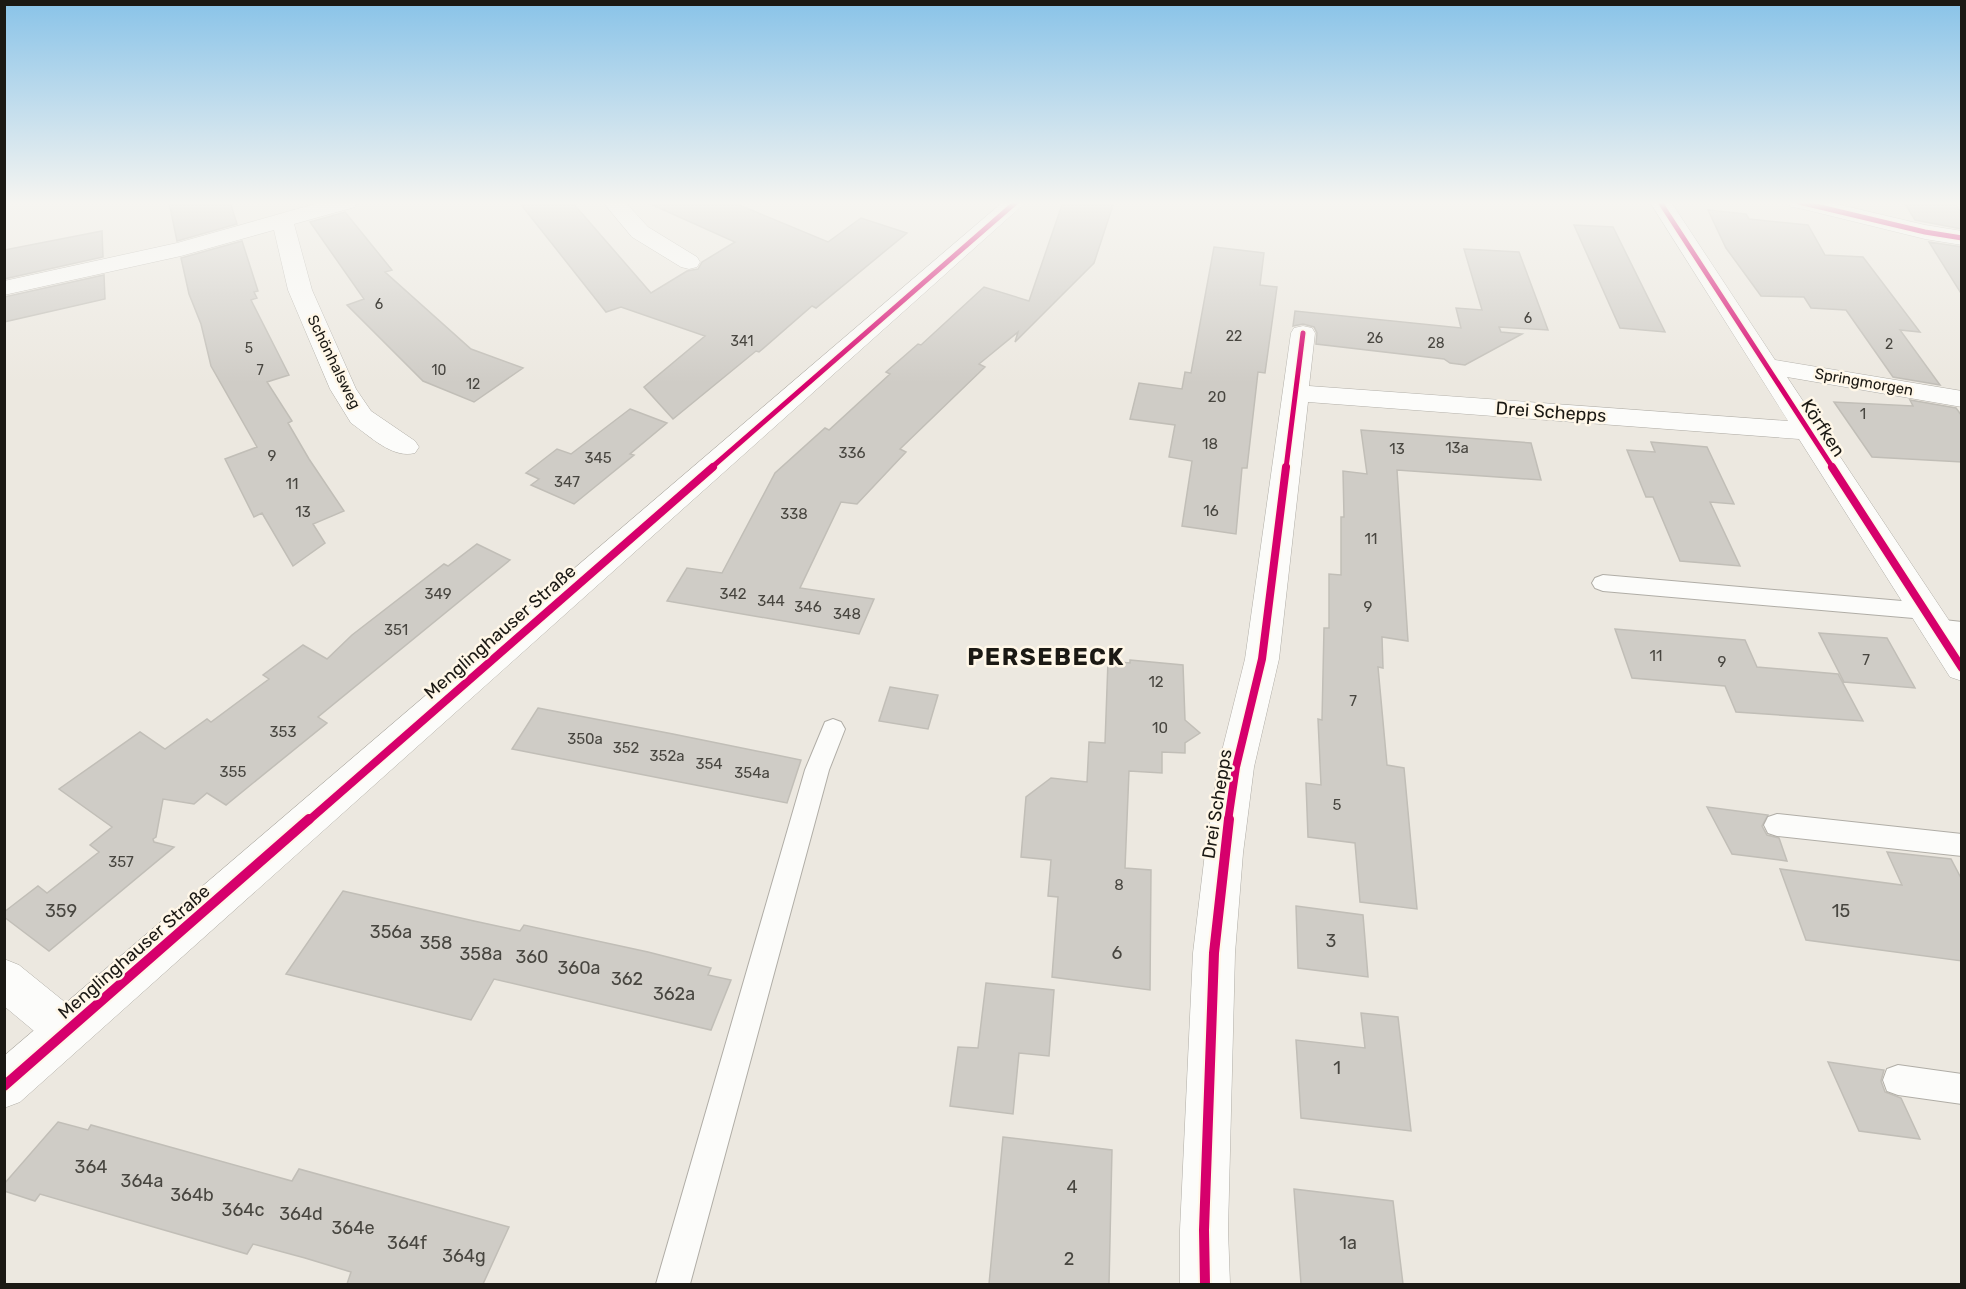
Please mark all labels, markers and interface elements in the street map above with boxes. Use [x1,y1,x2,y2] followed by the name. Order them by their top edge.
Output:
[375,296,383,313] house number: 6
[1524,310,1532,327] house number: 6
[304,312,364,412] street label: Schönhalsweg
[1226,328,1242,345] house number: 22
[1367,330,1383,347] house number: 26
[731,333,753,350] house number: 341
[1427,335,1445,352] house number: 28
[1885,336,1893,353] house number: 2
[245,340,253,357] house number: 5
[256,362,264,379] house number: 7
[432,362,447,379] house number: 10
[1813,364,1915,400] street label: Springmorgen
[466,376,480,393] house number: 12
[1208,388,1226,406] house number: 20
[1796,395,1850,461] street label: Körfken
[1495,397,1607,427] street label: Drei Schepps
[1860,405,1866,423] house number: 1
[1202,435,1218,453] house number: 18
[1445,439,1469,457] house number: 13a
[1389,440,1405,458] house number: 13
[838,444,866,462] house number: 336
[268,447,277,465] house number: 9
[584,449,612,467] house number: 345
[554,473,580,491] house number: 347
[286,475,298,493] house number: 11
[1203,502,1219,520] house number: 16
[295,503,311,521] house number: 13
[780,505,808,523] house number: 338
[1365,530,1377,548] house number: 11
[420,560,580,704] street label: Menglinghauser Straße
[424,585,452,603] house number: 349
[719,585,747,603] house number: 342
[757,592,785,610] house number: 344
[794,598,822,616] house number: 346
[1364,598,1373,616] house number: 9
[833,605,861,623] house number: 348
[384,621,408,639] house number: 351
[967,643,1125,671] district label: PERSEBECK
[1650,647,1662,665] house number: 11
[1862,651,1870,669] house number: 7
[1718,653,1727,671] house number: 9
[1148,673,1164,691] house number: 12
[1349,692,1357,710] house number: 7
[1152,719,1168,737] house number: 10
[270,723,296,741] house number: 353
[567,730,603,748] house number: 350a
[613,739,640,757] house number: 352
[649,747,685,765] house number: 352a
[1197,748,1237,860] street label: Drei Schepps
[695,755,723,773] house number: 354
[220,763,247,781] house number: 355
[734,764,770,782] house number: 354a
[1333,796,1342,814] house number: 5
[108,853,134,871] house number: 357
[1114,876,1124,894] house number: 8
[54,880,214,1024] street label: Menglinghauser Straße
[45,900,77,922] house number: 359
[1832,900,1850,922] house number: 15
[370,921,412,943] house number: 356a
[1326,930,1336,952] house number: 3
[420,932,452,954] house number: 358
[1112,942,1123,964] house number: 6
[460,943,502,965] house number: 358a
[515,946,549,968] house number: 360
[557,957,601,979] house number: 360a
[611,968,643,990] house number: 362
[653,983,695,1005] house number: 362a
[1333,1057,1341,1079] house number: 1
[75,1156,107,1178] house number: 364
[121,1170,163,1192] house number: 364a
[1066,1176,1078,1198] house number: 4
[170,1184,214,1206] house number: 364b
[222,1199,264,1221] house number: 364c
[279,1203,323,1225] house number: 364d
[332,1217,374,1239] house number: 364e
[387,1232,427,1254] house number: 364f
[1339,1232,1357,1254] house number: 1a
[442,1245,486,1267] house number: 364g
[1064,1248,1074,1270] house number: 2

